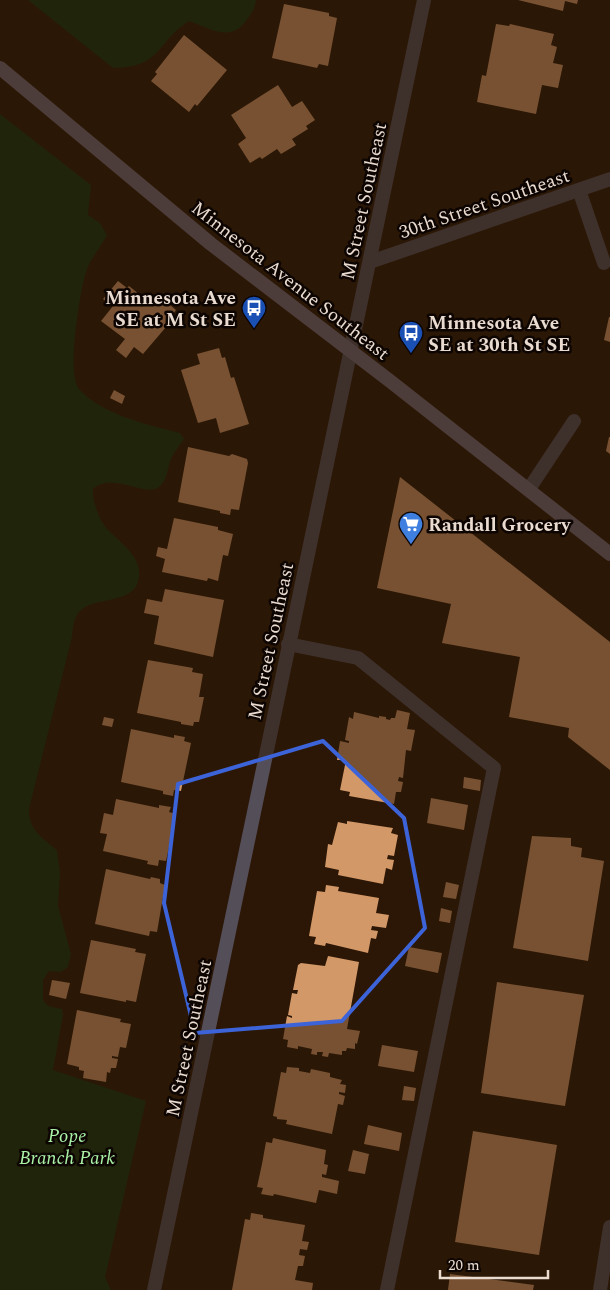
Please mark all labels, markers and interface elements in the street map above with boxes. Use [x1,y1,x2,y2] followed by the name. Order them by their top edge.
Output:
[334,120,395,283] street label: M Street Southeast
[395,162,574,247] street label: 30th Street Southeast
[185,194,396,368] street label: Minnesota Avenue Southeast
[105,284,236,335] place label: Minnesota Ave SE at M St SE
[241,295,267,329] bus stop icon: Minnesota Ave SE at M St SE
[428,309,570,360] place label: Minnesota Ave SE at 30th St SE
[398,320,424,354] bus stop icon: Minnesota Ave SE at 30th St SE
[398,511,424,545] supermarket icon: Randall Grocery
[428,511,571,540] place label: Randall Grocery
[241,560,302,723] street label: M Street Southeast
[159,957,220,1120] street label: M Street Southeast
[19,1122,115,1173] park label: Pope Branch Park
[440,1248,548,1280] scale bar
[448,1254,480,1277] text: 20 m

